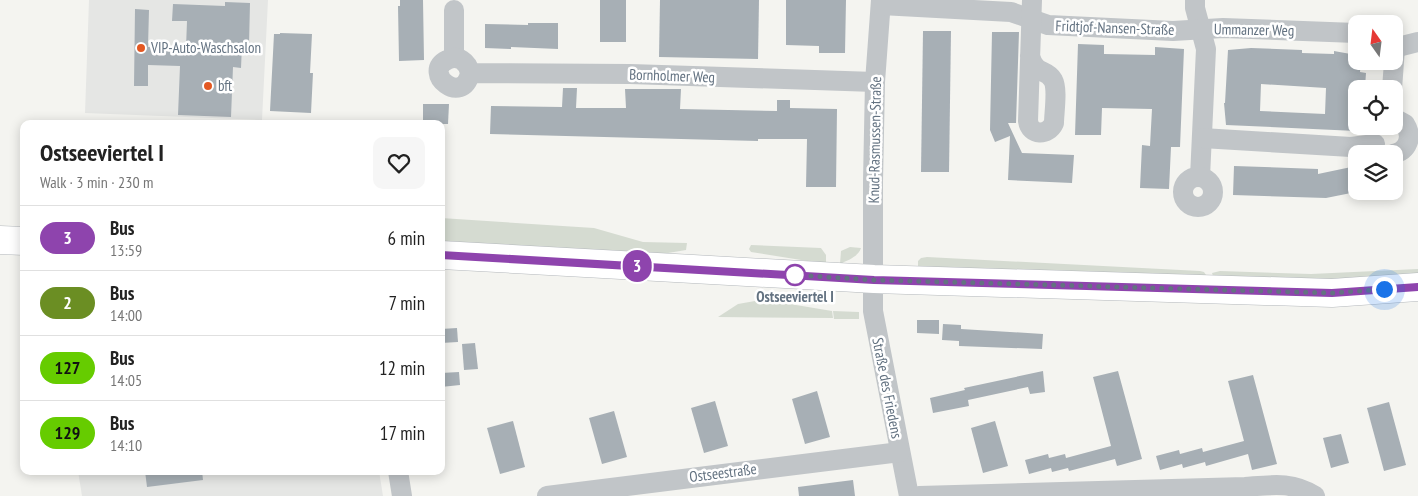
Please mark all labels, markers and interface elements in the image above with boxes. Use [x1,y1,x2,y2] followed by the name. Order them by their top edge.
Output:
[1348,15,1402,70] north arrow
[1348,15,1403,200] map controls
[1055,16,1175,39] street label: Fridtjof-Nansen-Straße
[1214,19,1294,40] street label: Ummanzer Weg
[150,38,261,57] place label: VIP-Auto-Waschsalon
[135,42,147,54] marker: VIP-Auto-Waschsalon
[629,65,715,86] street label: Bornholmer Weg
[218,76,232,95] place label: bft
[864,76,885,204] street label: Knud-Rasmussen-Straße
[202,80,214,92] marker: bft
[1348,80,1403,135] button: locate
[40,137,164,168] text: Ostseeviertel I
[373,137,425,189] button: heart
[1348,145,1403,200] button: layers
[40,172,153,192] text: Walk · 3 min · 230 m
[110,216,134,240] text: Bus
[63,226,72,249] text: 3
[388,226,425,250] text: 6 min
[110,240,142,260] text: 13:59
[621,250,653,282] line badge: 3
[633,254,641,277] text: 3
[784,264,806,286] marker: Ostseeviertel I
[1372,277,1397,302] your location
[110,281,134,305] text: Bus
[756,287,834,306] place label: Ostseeviertel I
[63,291,72,314] text: 2
[388,291,425,315] text: 7 min
[110,305,142,325] text: 14:00
[868,336,907,440] street label: Straße des Friedens
[110,346,134,370] text: Bus
[55,356,80,379] text: 127
[379,356,425,380] text: 12 min
[110,370,142,390] text: 14:05
[110,411,134,435] text: Bus
[55,421,80,444] text: 129
[380,421,425,445] text: 17 min
[110,435,142,455] text: 14:10
[688,459,758,486] street label: Ostseestraße

